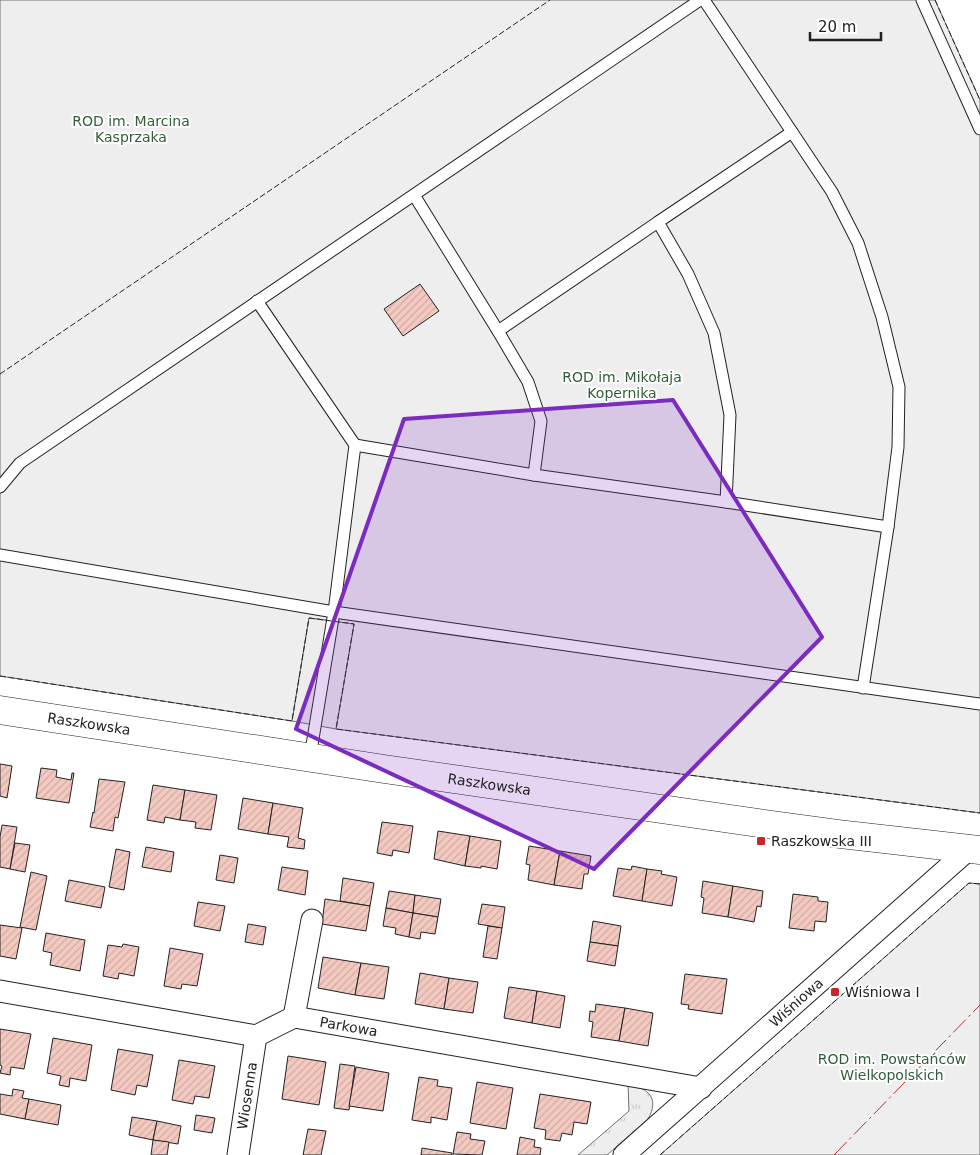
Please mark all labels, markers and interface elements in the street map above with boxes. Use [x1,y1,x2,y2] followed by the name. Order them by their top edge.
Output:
[810,10,881,42] scale bar
[818,18,856,36] text: 20 m
[72,113,190,145] park label: ROD im. Marcina Kasprzaka
[562,369,682,401] park label: ROD im. Mikołaja Kopernika
[46,709,132,738] street label: Raszkowska
[447,770,532,798] street label: Raszkowska
[771,833,872,849] place label: Raszkowska III
[755,835,767,847] marker: Raszkowska III
[766,974,826,1030] street label: Wiśniowa
[845,984,920,1000] place label: Wiśniowa I
[829,986,841,998] marker: Wiśniowa I
[319,1014,379,1039] street label: Parkowa
[818,1051,966,1083] park label: ROD im. Powstańców Wielkopolskich
[234,1061,260,1131] street label: Wiosenna

